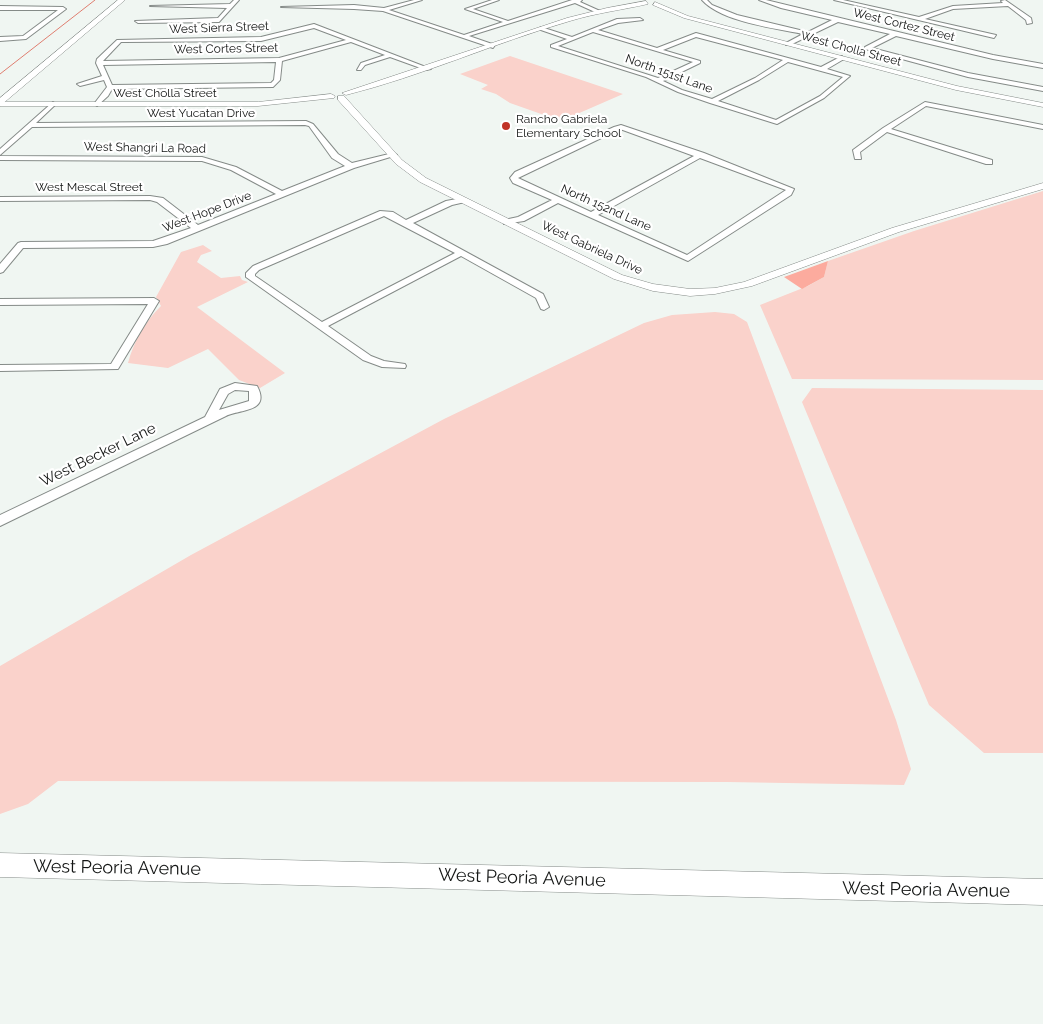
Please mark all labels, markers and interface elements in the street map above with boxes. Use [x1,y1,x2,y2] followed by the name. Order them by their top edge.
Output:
[852,5,956,45] street label: West Cortez Street
[169,19,269,37] street label: West Sierra Street
[799,29,903,69] street label: West Cholla Street
[174,41,278,57] street label: West Cortes Street
[623,52,715,96] street label: North 151st Lane
[113,86,217,100] street label: West Cholla Street
[147,106,255,120] street label: West Yucatan Drive
[516,112,621,140] place label: Rancho Gabriela Elementary School
[500,120,512,132] marker: Rancho Gabriela Elementary School
[84,140,206,156] street label: West Shangri La Road
[35,180,143,194] street label: West Mescal Street
[558,182,654,234] street label: North 152nd Lane
[161,188,253,236] street label: West Hope Drive
[539,218,645,278] street label: West Gabriela Drive
[37,419,159,491] street label: West Becker Lane
[33,856,201,880] street label: West Peoria Avenue
[438,864,606,892] street label: West Peoria Avenue
[842,878,1010,902] street label: West Peoria Avenue

